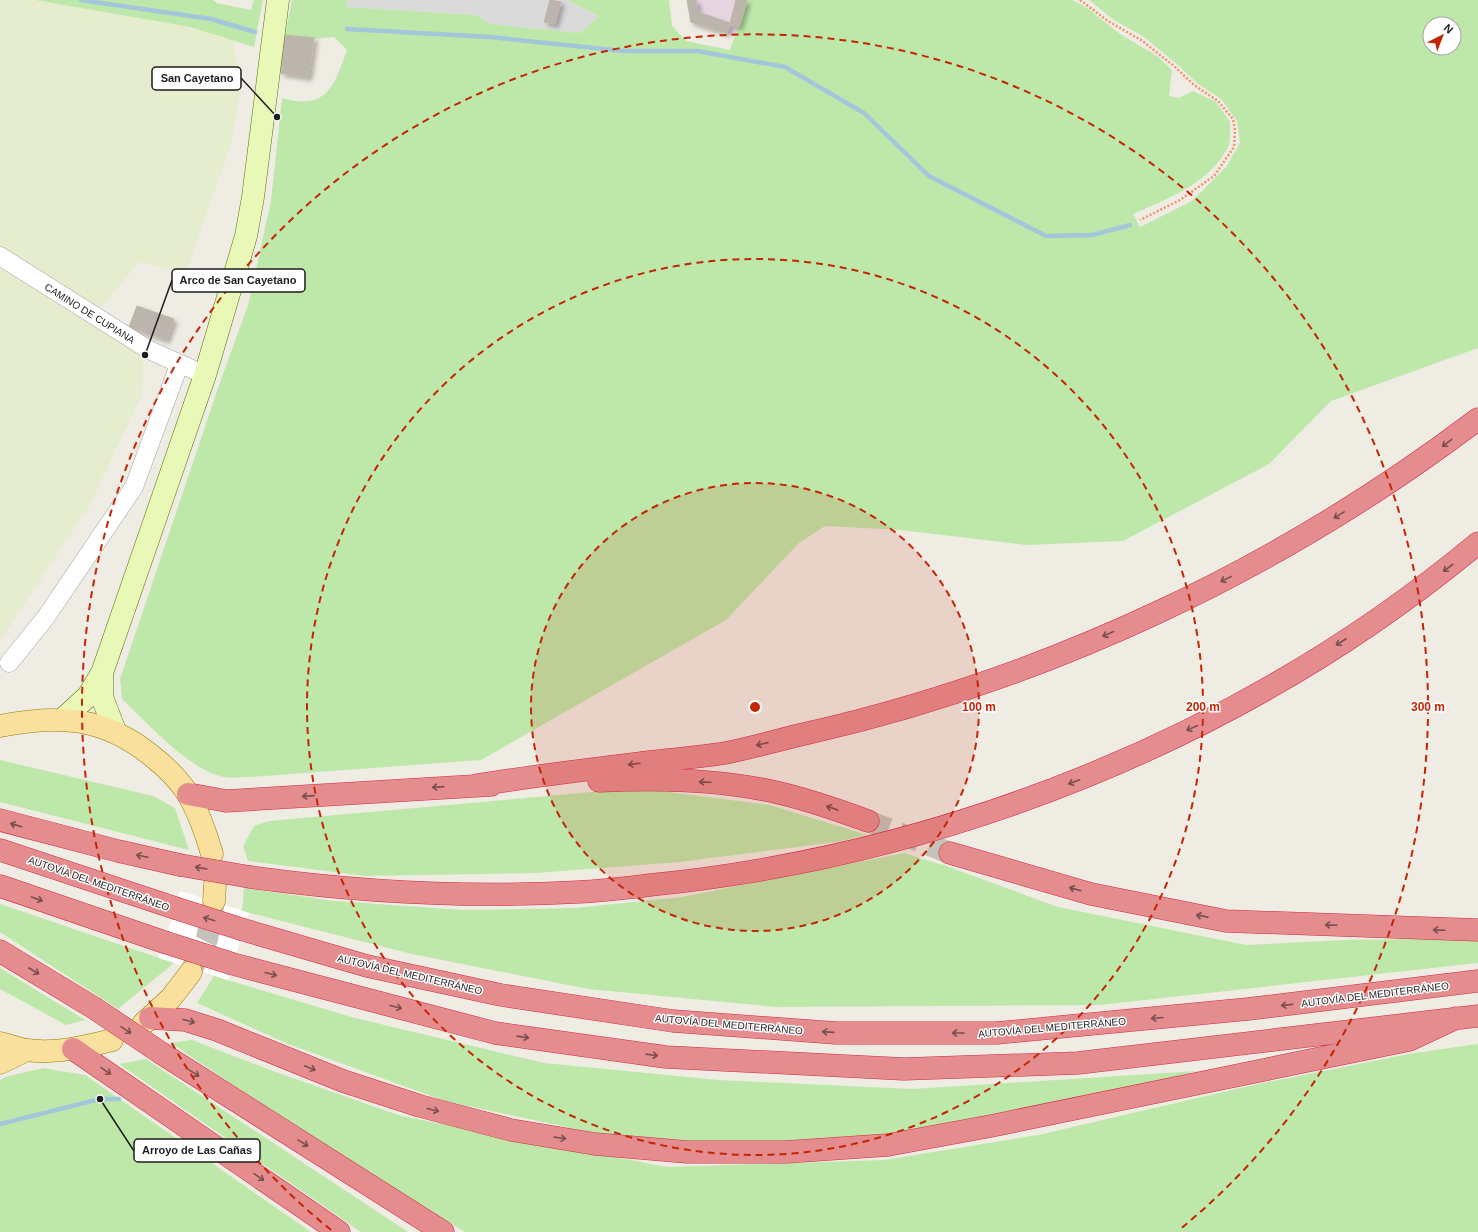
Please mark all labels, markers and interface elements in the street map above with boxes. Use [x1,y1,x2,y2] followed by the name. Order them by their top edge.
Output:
[1422,16,1462,56] north arrow
[1442,21,1456,36] text: N
[152,67,241,90] callout: San Cayetano
[161,72,234,84] text: San Cayetano
[172,269,305,292] callout: Arco de San Cayetano
[180,274,297,286] text: Arco de San Cayetano
[43,281,137,346] street label: CAMINO DE CUPIANA
[1441,439,1452,447] one-way arrow
[1334,511,1345,519] one-way arrow
[1442,563,1453,572] one-way arrow
[1220,576,1232,583] one-way arrow
[1102,631,1114,638] one-way arrow
[1336,638,1347,646] one-way arrow
[748,700,762,714] centre of rings
[962,700,996,714] text: 100 m
[1186,700,1220,714] text: 200 m
[1411,700,1445,714] text: 300 m
[1187,725,1199,732] one-way arrow
[756,741,769,749] one-way arrow
[628,760,641,768] one-way arrow
[699,778,712,786] one-way arrow
[1068,778,1080,786] one-way arrow
[432,784,445,791] one-way arrow
[302,792,315,799] one-way arrow
[825,804,838,811] one-way arrow
[10,820,23,828] one-way arrow
[136,852,149,860] one-way arrow
[27,853,171,913] street label: AUTOVÍA DEL MEDITERRÁNEO
[195,864,208,872] one-way arrow
[1068,885,1081,892] one-way arrow
[31,895,43,903] one-way arrow
[1196,912,1209,920] one-way arrow
[203,915,216,922] one-way arrow
[1325,922,1338,929] one-way arrow
[1433,926,1446,933] one-way arrow
[336,951,484,997] street label: AUTOVÍA DEL MEDITERRÁNEO
[28,967,40,975] one-way arrow
[264,971,277,978] one-way arrow
[1301,979,1450,1009] street label: AUTOVÍA DEL MEDITERRÁNEO
[1280,1001,1293,1009] one-way arrow
[390,1004,403,1011] one-way arrow
[655,1012,804,1036] street label: AUTOVÍA DEL MEDITERRÁNEO
[1151,1014,1164,1022] one-way arrow
[978,1015,1127,1039] street label: AUTOVÍA DEL MEDITERRÁNEO
[182,1018,195,1025] one-way arrow
[120,1026,132,1034] one-way arrow
[822,1029,835,1036] one-way arrow
[952,1029,965,1037] one-way arrow
[516,1033,529,1041] one-way arrow
[645,1051,658,1059] one-way arrow
[304,1064,316,1072] one-way arrow
[100,1067,111,1075] one-way arrow
[188,1069,199,1078] one-way arrow
[427,1107,440,1114] one-way arrow
[553,1134,566,1142] one-way arrow
[134,1139,260,1162] callout: Arroyo de Las Cañas
[297,1139,308,1147] one-way arrow
[142,1144,252,1156] text: Arroyo de Las Cañas
[253,1173,264,1181] one-way arrow

